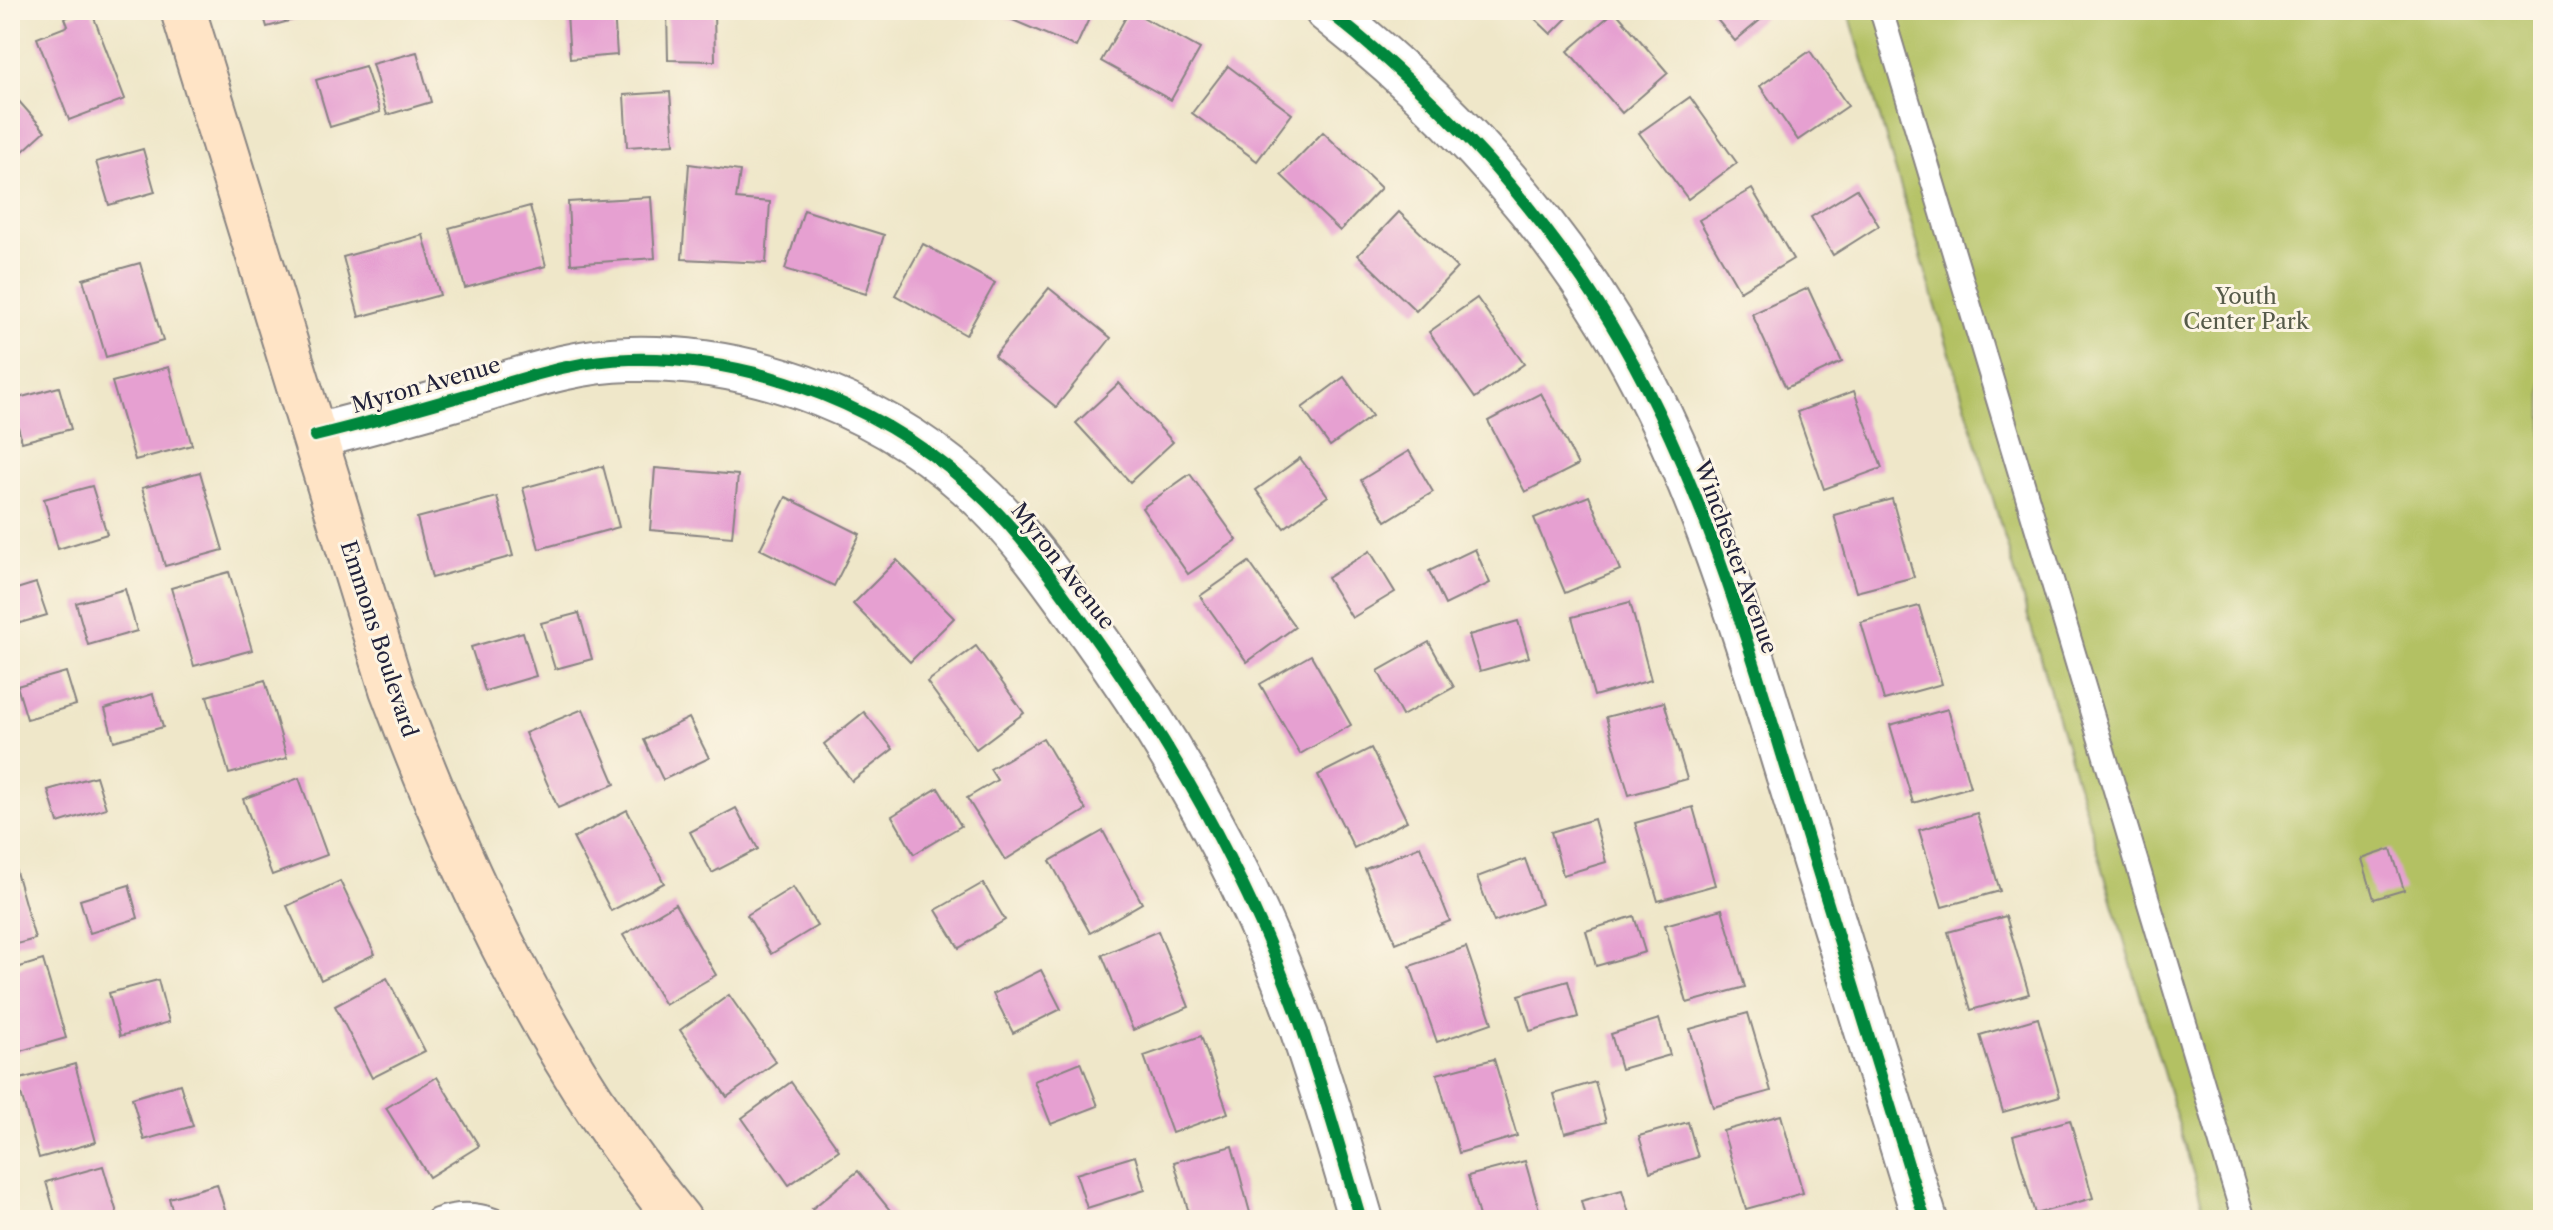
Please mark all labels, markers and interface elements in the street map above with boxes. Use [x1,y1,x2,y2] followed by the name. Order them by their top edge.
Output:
[2183,283,2310,335] park label: Youth Center Park
[349,351,503,419] street label: Myron Avenue
[1688,456,1784,657] street label: Winchester Avenue
[1005,497,1121,635] street label: Myron Avenue
[334,537,424,741] street label: Emmons Boulevard

